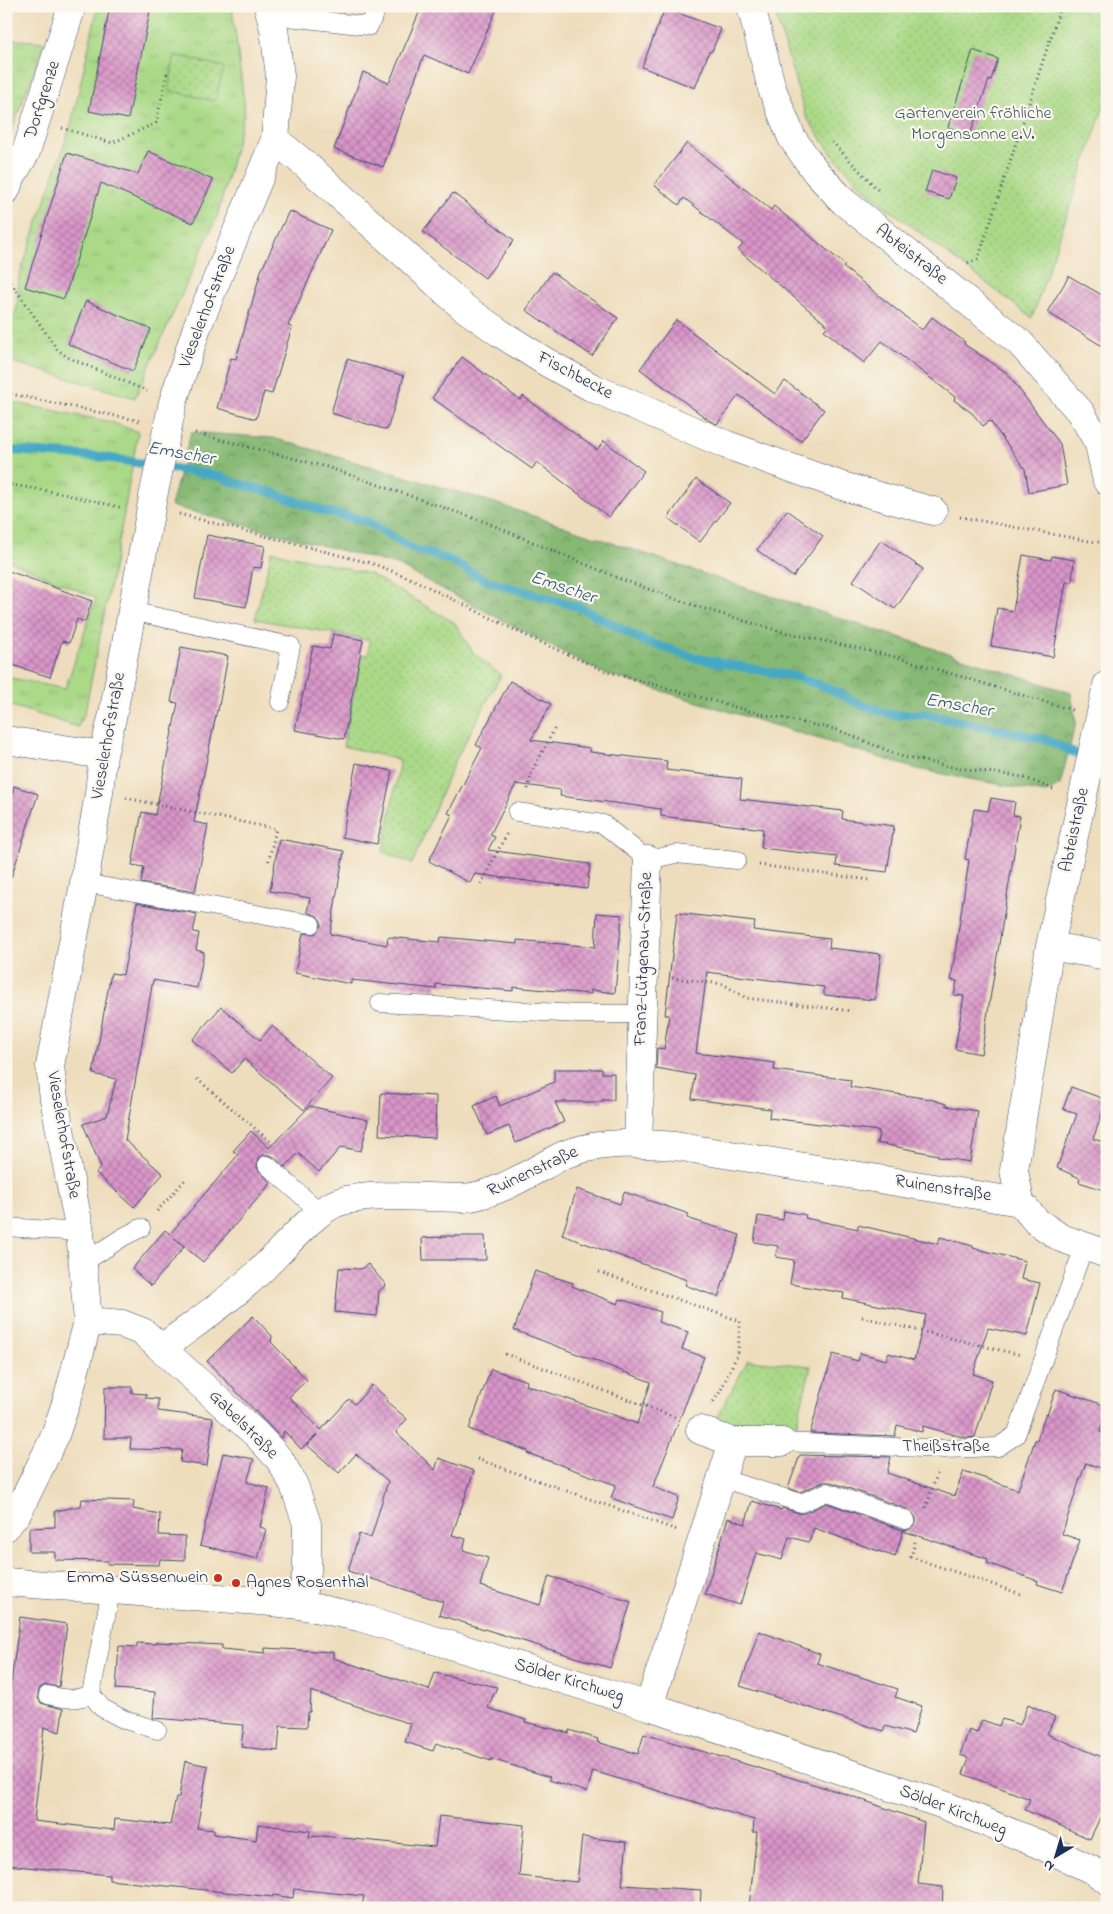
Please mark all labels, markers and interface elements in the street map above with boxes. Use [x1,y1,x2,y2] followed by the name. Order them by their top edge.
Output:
[18,57,69,144] street label: Dorfgrenze
[894,101,1052,149] park label: Gartenverein fröhliche Morgensonne e.V.
[869,218,954,292] street label: Abteistraße
[172,241,244,373] street label: Vieselerhofstraße
[532,345,618,407] street label: Fischbecke
[145,435,219,474] water label: Emscher
[527,564,601,612] water label: Emscher
[85,669,133,803] street label: Vieselerhofstraße
[923,687,997,726] water label: Emscher
[1053,784,1097,875] street label: Abteistraße
[628,871,661,1047] street label: Franz-Lütgenau-Straße
[39,1068,87,1202] street label: Vieselerhofstraße
[483,1139,583,1204] street label: Ruinenstraße
[893,1169,994,1210] street label: Ruinenstraße
[202,1384,285,1467] street label: Gabelstraße
[902,1434,991,1460] street label: Theißstraße
[66,1565,208,1591] place label: Emma Süssenwein
[246,1570,369,1597] place label: Agnes Rosenthal
[212,1572,224,1584] marker: Emma Süssenwein
[230,1577,242,1589] marker: Agnes Rosenthal
[511,1652,627,1711] street label: Sölder Kirchweg
[895,1778,1011,1844] street label: Sölder Kirchweg
[1030,1832,1080,1882] north arrow
[1039,1854,1059,1876] text: N

